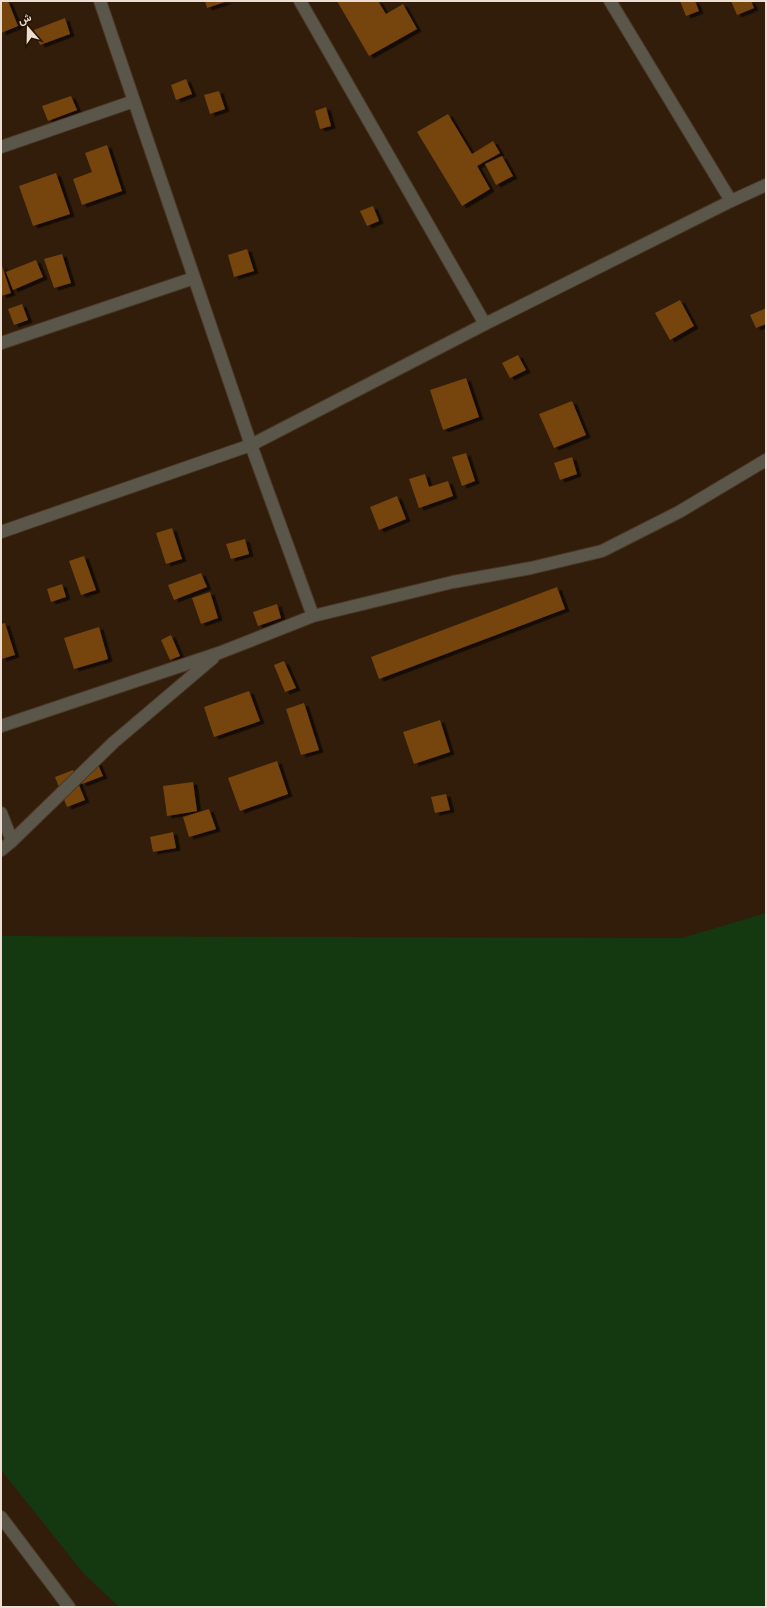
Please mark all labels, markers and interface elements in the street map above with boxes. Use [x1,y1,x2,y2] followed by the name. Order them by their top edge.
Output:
[8,8,48,48] north arrow
[16,10,33,27] text: ش

